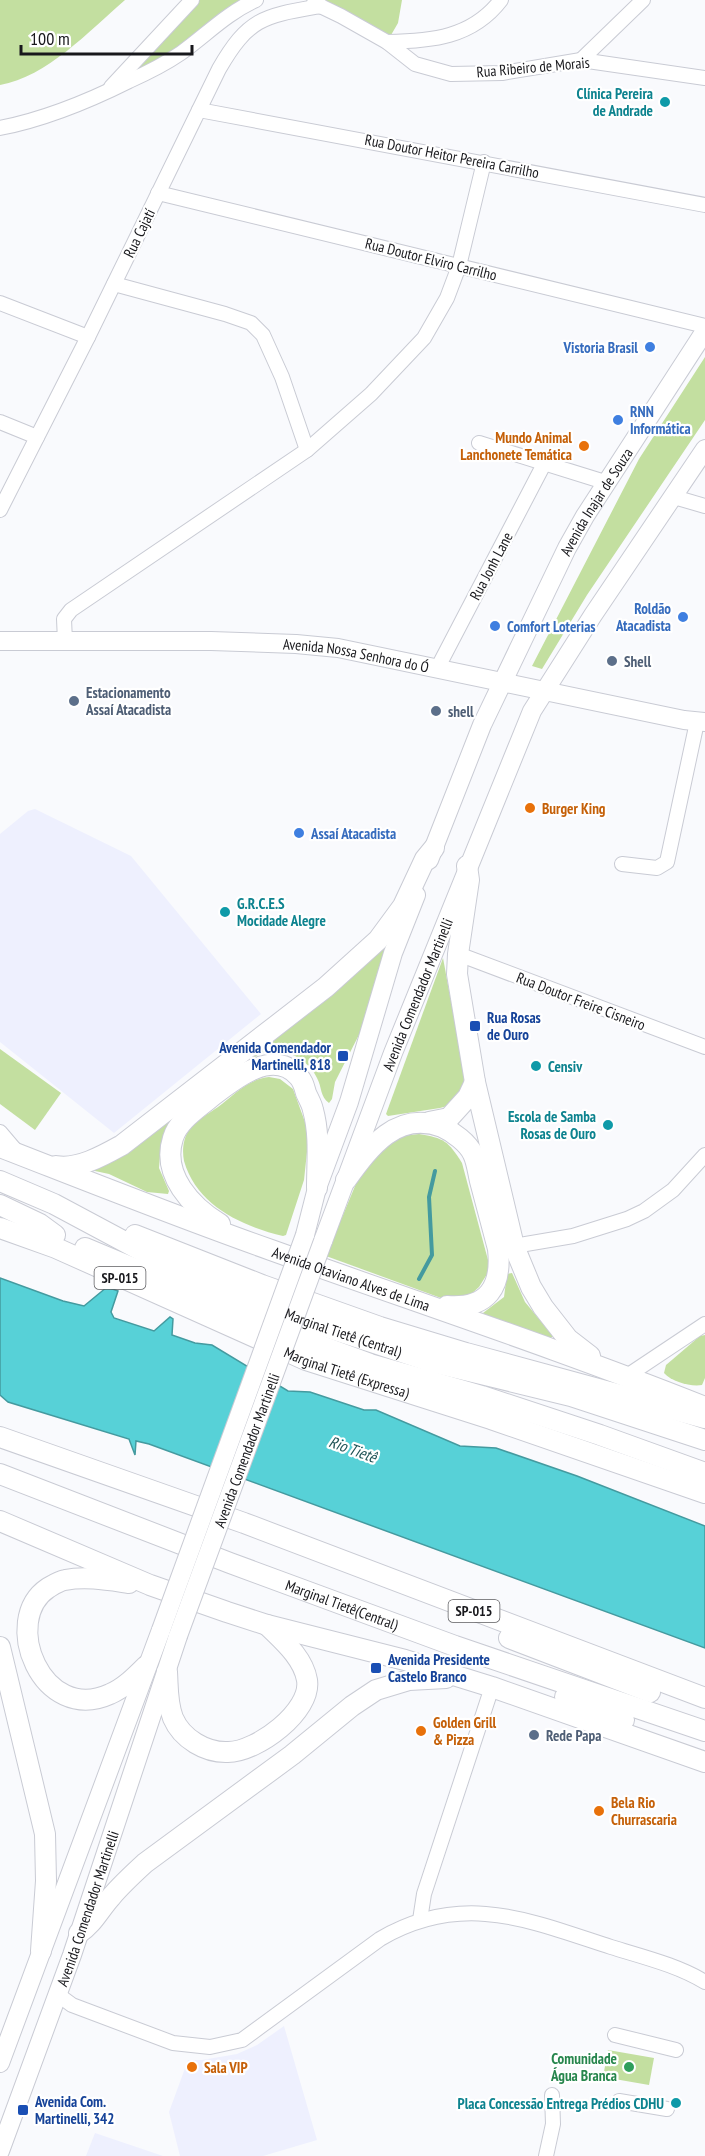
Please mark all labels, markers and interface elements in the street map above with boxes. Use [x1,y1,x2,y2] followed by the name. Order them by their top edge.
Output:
[21,18,192,56] scale bar
[30,27,70,50] text: 100 m
[476,53,590,81] street label: Rua Ribeiro de Morais
[577,84,653,120] place label: Clínica Pereira de Andrade
[658,95,672,109] marker: Clínica Pereira de Andrade
[363,130,541,182] street label: Rua Doutor Heitor Pereira Carrilho
[119,205,159,261] street label: Rua Cajatí
[363,233,499,285] street label: Rua Doutor Elviro Carrilho
[563,338,638,357] place label: Vistoria Brasil
[643,340,657,354] marker: Vistoria Brasil
[630,402,691,438] place label: RNN Informática
[611,413,625,427] marker: RNN Informática
[460,428,572,464] place label: Mundo Animal Lanchonete Temática
[577,439,591,453] marker: Mundo Animal Lanchonete Temática
[555,444,636,559] street label: Avenida Inajar de Souza
[465,529,517,603] street label: Rua Jonh Lane
[615,599,671,635] place label: Roldão Atacadista
[676,610,690,624] marker: Roldão Atacadista
[507,617,596,636] place label: Comfort Loterias
[488,619,502,633] marker: Comfort Loterias
[283,634,431,676] street label: Avenida Nossa Senhora do Ó
[624,652,651,671] place label: Shell
[605,654,619,668] marker: Shell
[85,683,171,719] place label: Estacionamento Assaí Atacadista
[67,694,81,708] marker: Estacionamento Assaí Atacadista
[448,702,474,721] place label: shell
[429,704,443,718] marker: shell
[542,799,606,818] place label: Burger King
[523,801,537,815] marker: Burger King
[310,824,396,843] place label: Assaí Atacadista
[292,826,306,840] marker: Assaí Atacadista
[237,894,326,930] place label: G.R.C.E.S Mocidade Alegre
[218,905,232,919] marker: G.R.C.E.S Mocidade Alegre
[378,915,456,1073] street label: Avenida Comendador Martinelli
[514,968,648,1034] street label: Rua Doutor Freire Cisneiro
[487,1008,541,1044] place label: Rua Rosas de Ouro
[468,1019,482,1033] marker: Rua Rosas de Ouro
[218,1038,332,1074] place label: Avenida Comendador Martinelli, 818
[336,1049,350,1063] marker: Avenida Comendador Martinelli, 818
[548,1057,583,1076] place label: Censiv
[529,1059,543,1073] marker: Censiv
[508,1107,596,1143] place label: Escola de Samba Rosas de Ouro
[601,1118,615,1132] marker: Escola de Samba Rosas de Ouro
[270,1242,433,1315] street label: Avenida Otaviano Alves de Lima
[94,1267,146,1289] road number: SP-015
[283,1303,405,1361] street label: Marginal Tietê (Central)
[281,1342,412,1402] street label: Marginal Tietê (Expressa)
[209,1370,283,1530] street label: Avenida Comendador Martinelli
[326,1431,381,1467] water label: Rio Tietê
[283,1575,401,1634] street label: Marginal Tietê(Central)
[448,1600,500,1622] road number: SP-015
[387,1650,490,1686] place label: Avenida Presidente Castelo Branco
[369,1661,383,1675] marker: Avenida Presidente Castelo Branco
[433,1713,497,1749] place label: Golden Grill & Pizza
[414,1724,428,1738] marker: Golden Grill & Pizza
[546,1726,601,1745] place label: Rede Papa
[527,1728,541,1742] marker: Rede Papa
[611,1793,677,1829] place label: Bela Rio Churrascaria
[592,1804,606,1818] marker: Bela Rio Churrascaria
[52,1828,122,1989] street label: Avenida Comendador Martinelli
[550,2049,617,2085] place label: Comunidade Água Branca
[204,2058,248,2077] place label: Sala VIP
[185,2060,199,2074] marker: Sala VIP
[622,2060,636,2074] marker: Comunidade Água Branca
[34,2092,114,2128] place label: Avenida Com. Martinelli, 342
[458,2094,664,2113] place label: Placa Concessão Entrega Prédios CDHU
[669,2096,683,2110] marker: Placa Concessão Entrega Prédios CDHU
[16,2103,30,2117] marker: Avenida Com. Martinelli, 342

